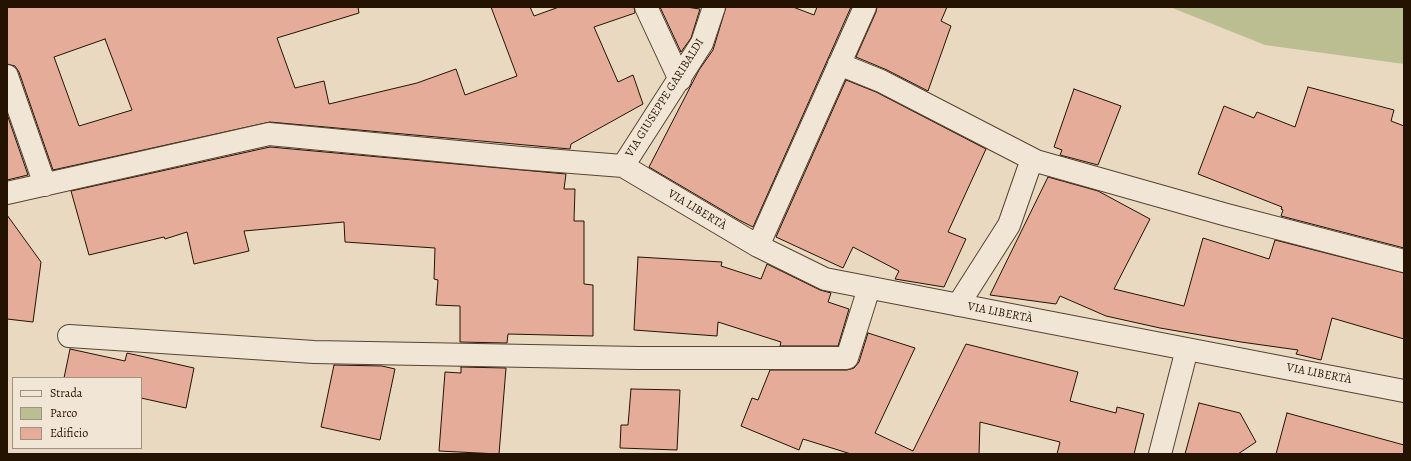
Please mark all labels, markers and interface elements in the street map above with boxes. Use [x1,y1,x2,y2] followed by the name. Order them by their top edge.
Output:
[623,36,707,160] street label: VIA GIUSEPPE GARIBALDI
[665,187,729,233] street label: VIA LIBERTÀ
[966,300,1034,326] street label: VIA LIBERTÀ
[1285,361,1353,387] street label: VIA LIBERTÀ
[12,377,142,449] legend
[50,385,82,401] text: Strada
[50,405,77,421] text: Parco
[50,425,88,441] text: Edificio

